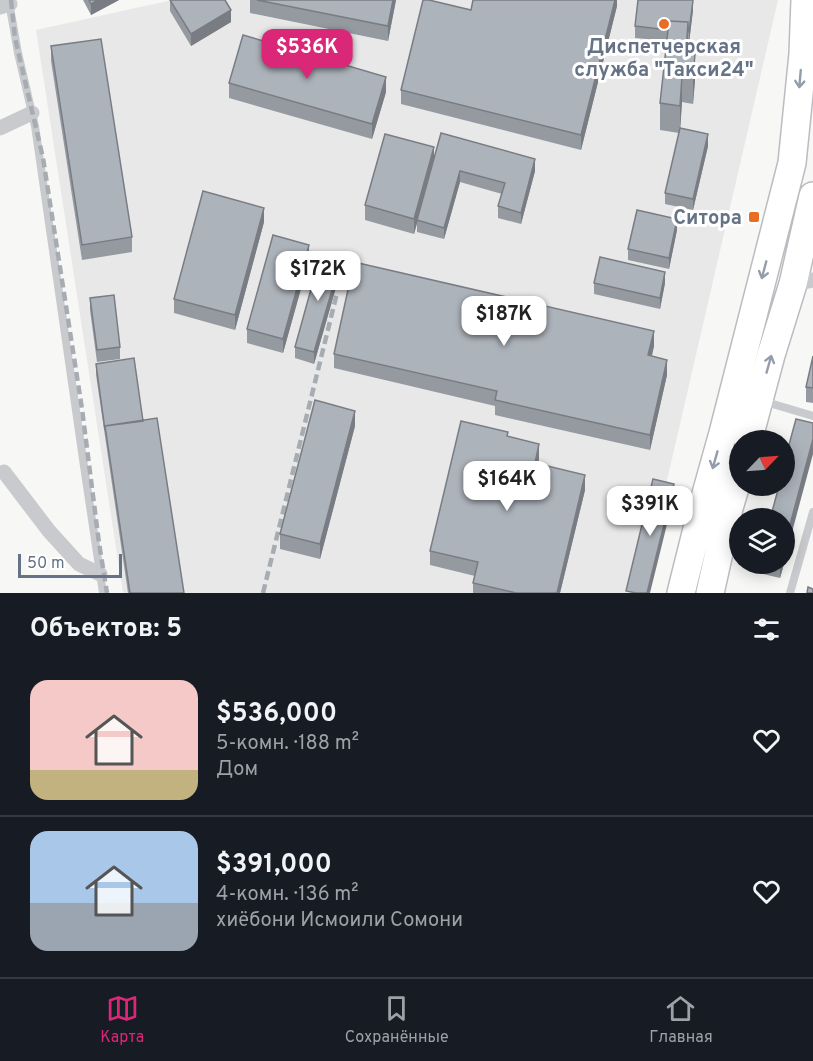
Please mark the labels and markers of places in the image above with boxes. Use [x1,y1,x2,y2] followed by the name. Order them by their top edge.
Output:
[657,17,671,31] marker: Диспетчерская служба "Такси24"
[265,29,349,80] pin: $536K
[574,35,754,84] place label: Диспетчерская служба "Такси24"
[673,206,742,232] place label: Ситора
[747,210,761,224] marker: Ситора
[276,251,360,302] pin: $172K
[462,296,546,347] pin: $187K
[465,461,549,512] pin: $164K
[608,486,692,537] pin: $391K

